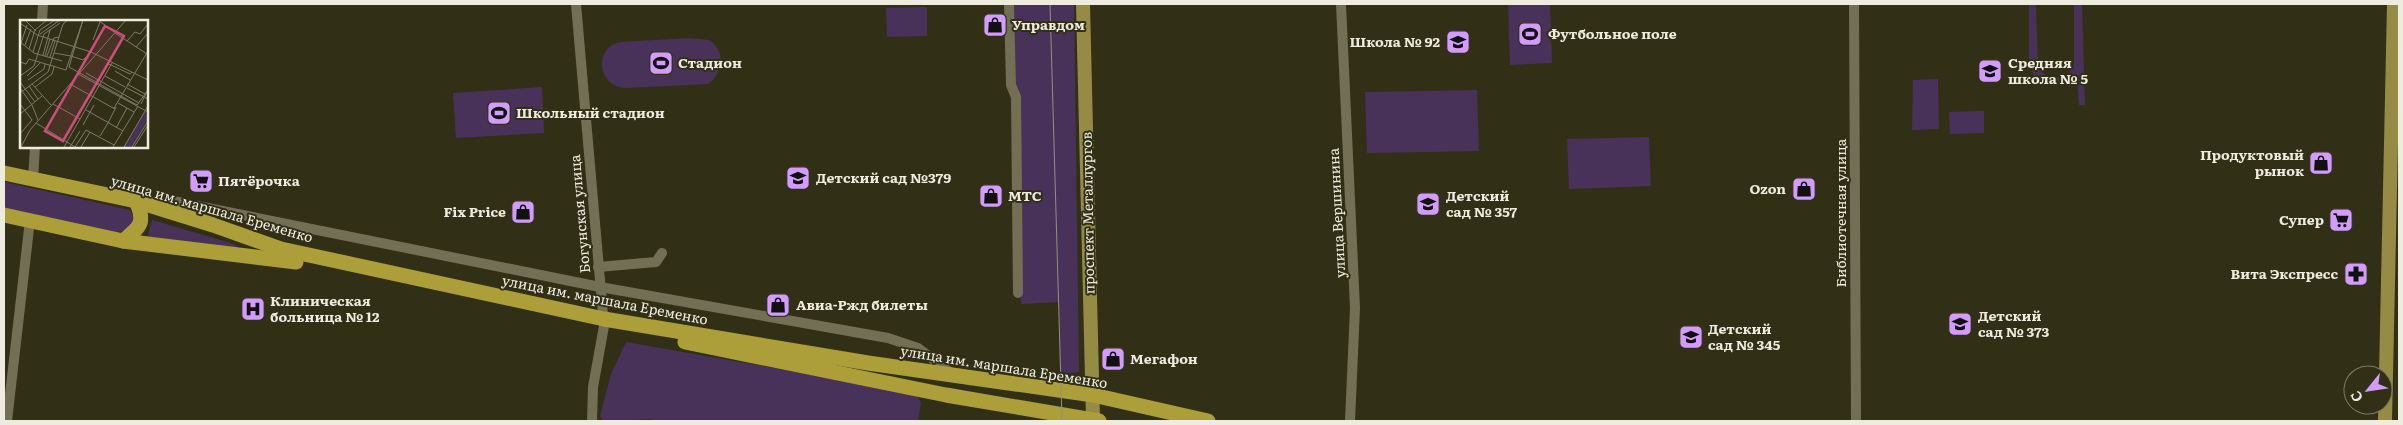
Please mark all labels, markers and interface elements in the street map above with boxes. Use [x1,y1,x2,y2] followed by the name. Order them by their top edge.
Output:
[982,12,1008,38] shop icon: Управдом
[1012,14,1085,34] place label: Управдом
[20,20,148,148] inset map
[1517,21,1543,47] sports icon: Футбольное поле
[1548,23,1677,43] place label: Футбольное поле
[1445,29,1471,55] school or university icon: Школа № 92
[1350,31,1440,51] place label: Школа № 92
[648,50,674,76] sports icon: Стадион
[678,52,742,72] place label: Стадион
[2008,52,2088,88] place label: Средняя школа № 5
[1977,58,2003,84] school or university icon: Средняя школа № 5
[486,100,512,126] sports icon: Школьный стадион
[516,102,665,122] place label: Школьный стадион
[1076,131,1098,295] street label: проспект Металлургов
[1830,138,1850,287] street label: Библиотечная улица
[2200,144,2304,180] place label: Продуктовый рынок
[1323,147,1349,279] street label: улица Вершинина
[2308,150,2334,176] shop icon: Продуктовый рынок
[564,153,594,274] street label: Богунская улица
[785,165,811,191] school or university icon: Детский сад №379
[816,167,951,187] place label: Детский сад №379
[188,168,214,194] supermarket icon: Пятёрочка
[109,170,316,247] street label: улица им. маршала Еременко
[218,170,301,190] place label: Пятёрочка
[1791,176,1817,202] shop icon: Ozon
[1749,178,1786,198] place label: Ozon
[978,183,1004,209] shop icon: МТС
[1008,185,1042,205] place label: МТС
[1446,185,1518,221] place label: Детский сад № 357
[1415,191,1441,217] school or university icon: Детский сад № 357
[510,199,536,225] shop icon: Fix Price
[443,201,506,221] place label: Fix Price
[2328,207,2354,233] supermarket icon: Супер
[2279,209,2324,229] place label: Супер
[2343,261,2369,287] pharmacy icon: Вита Экспресс
[2231,263,2338,283] place label: Вита Экспресс
[501,269,710,329] street label: улица им. маршала Еременко
[270,290,380,326] place label: Клиническая больница № 12
[765,292,791,318] shop icon: Авиа-Ржд билеты
[796,294,928,314] place label: Авиа-Ржд билеты
[240,296,266,322] hospital icon: Клиническая больница № 12
[1978,305,2050,341] place label: Детский сад № 373
[1947,311,1973,337] school or university icon: Детский сад № 373
[1708,318,1781,354] place label: Детский сад № 345
[1678,324,1704,350] school or university icon: Детский сад № 345
[899,340,1109,392] street label: улица им. маршала Еременко
[1100,346,1126,372] shop icon: Мегафон
[1130,348,1198,368] place label: Мегафон
[2343,365,2393,415] north arrow
[2345,388,2367,406] text: С

